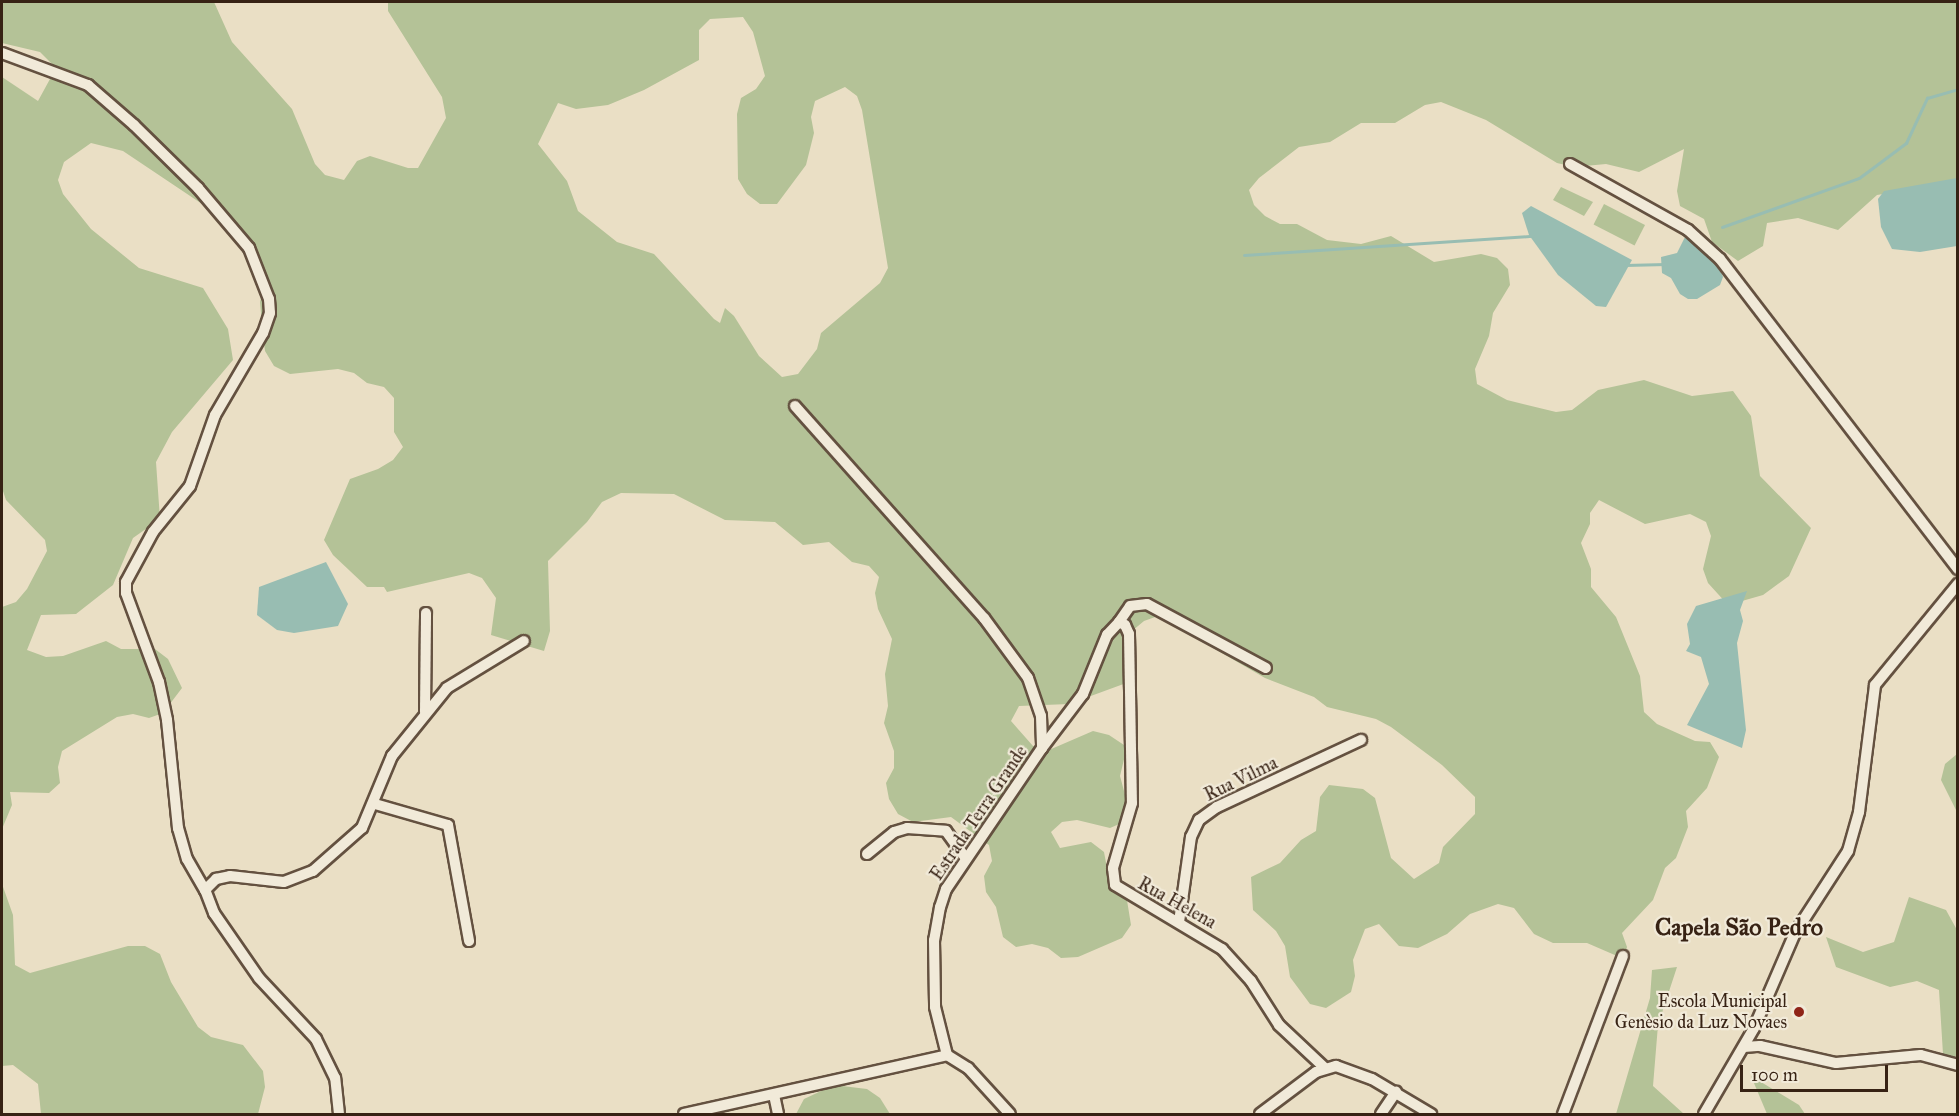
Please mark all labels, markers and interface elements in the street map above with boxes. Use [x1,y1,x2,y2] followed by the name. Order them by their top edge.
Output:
[926,742,1032,884] street label: Estrada Terra Grande
[1201,752,1281,806] street label: Rua Vilma
[1134,873,1220,933] street label: Rua Helena
[1655,914,1823,942] district label: Capela São Pedro
[1615,991,1787,1034] place label: Escola Municipal Genèsio da Luz Novaes
[1792,1005,1806,1019] marker: Escola Municipal Genèsio da Luz Novaes
[1743,1053,1892,1091] scale bar
[1751,1064,1798,1086] text: 100 m

